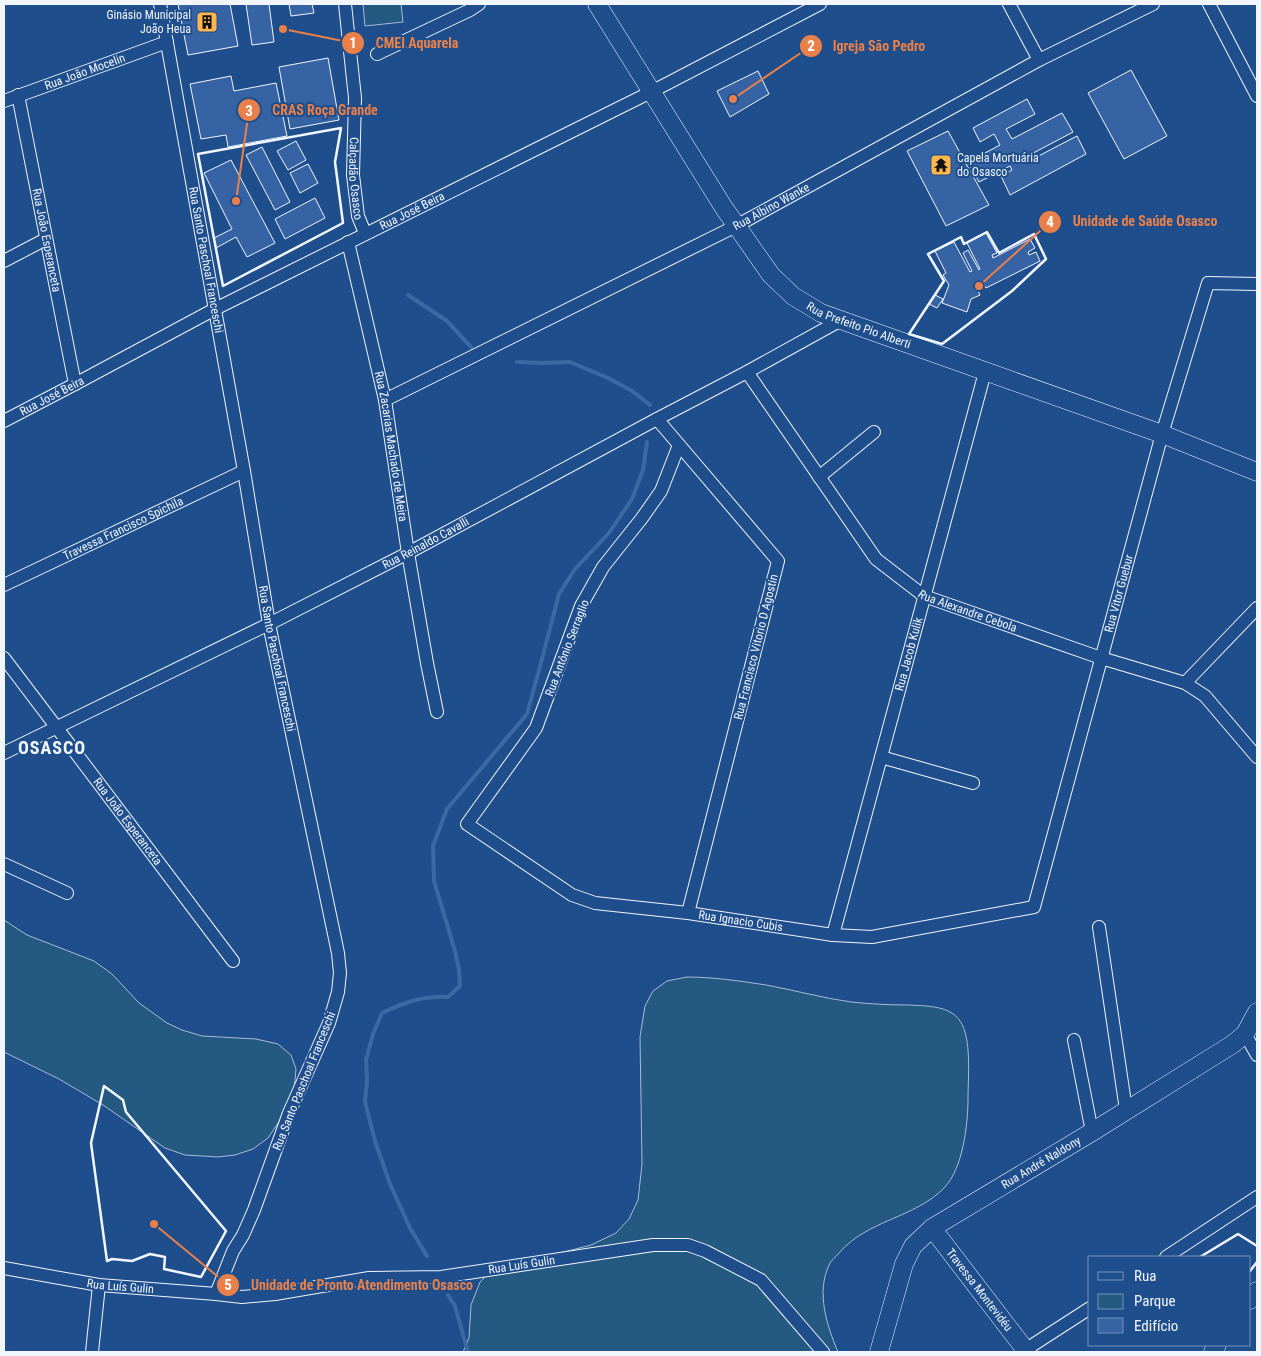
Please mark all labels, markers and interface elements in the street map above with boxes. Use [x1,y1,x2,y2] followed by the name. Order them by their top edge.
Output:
[106,8,191,36] place label: Ginásio Municipal João Heua
[195,10,219,34] building icon: Ginásio Municipal João Heua
[340,29,468,58] callout: CMEI Aquarela
[798,31,936,60] callout: Igreja São Pedro
[349,34,357,52] text: 1
[376,35,459,51] text: CMEI Aquarela
[807,37,815,55] text: 2
[833,38,925,54] text: Igreja São Pedro
[43,51,127,93] street label: Rua João Mocelin
[237,96,387,125] callout: CRAS Roça Grande
[245,102,253,120] text: 3
[272,102,378,118] text: CRAS Roça Grande
[346,137,366,222] street label: Calçadão Osasco
[957,151,1039,179] place label: Capela Mortuária do Osasco
[929,153,953,177] temple icon: Capela Mortuária do Osasco
[731,180,812,233] street label: Rua Albino Wanke
[186,186,226,334] street label: Rua Santo Paschoal Franceschi
[30,187,64,294] street label: Rua João Esperanceta
[377,189,447,233] street label: Rua José Beira
[1038,207,1228,236] callout: Unidade de Saúde Osasco
[1046,213,1054,231] text: 4
[1073,213,1217,229] text: Unidade de Saúde Osasco
[804,299,913,351] street label: Rua Prefeito Pio Alberti
[371,370,410,523] street label: Rua Zacarias Machado de Meira
[17,373,87,419] street label: Rua José Beira
[61,494,186,563] street label: Travessa Francisco Spichila
[380,514,471,572] street label: Rua Reinaldo Cavalli
[1102,553,1136,634] street label: Rua Vitor Guebur
[731,573,781,721] street label: Rua Francisco Vitorio D Agostin
[256,585,298,733] street label: Rua Santo Paschoal Franceschi
[915,587,1019,635] street label: Rua Alexandre Cebola
[542,598,592,698] street label: Rua Antônio Serraglio
[892,615,926,692] street label: Rua Jacob Kulik
[18,737,86,758] district label: OSASCO
[90,775,165,868] street label: Rua João Esperanceta
[698,908,784,934] street label: Rua Ignacio Cubis
[270,1010,338,1152] street label: Rua Santo Paschoal Franceschi
[999,1133,1083,1192] street label: Rua André Naldony
[943,1246,1016,1334] street label: Travessa Montevidéu
[487,1253,556,1277] street label: Rua Luís Gulin
[1088,1256,1251,1346] legend
[1134,1267,1156,1285] text: Rua
[216,1270,483,1299] callout: Unidade de Pronto Atendimento Osasco
[86,1276,155,1296] street label: Rua Luís Gulin
[224,1276,232,1294] text: 5
[251,1277,473,1293] text: Unidade de Pronto Atendimento Osasco
[1134,1292,1176,1310] text: Parque
[1134,1317,1178,1335] text: Edifício

